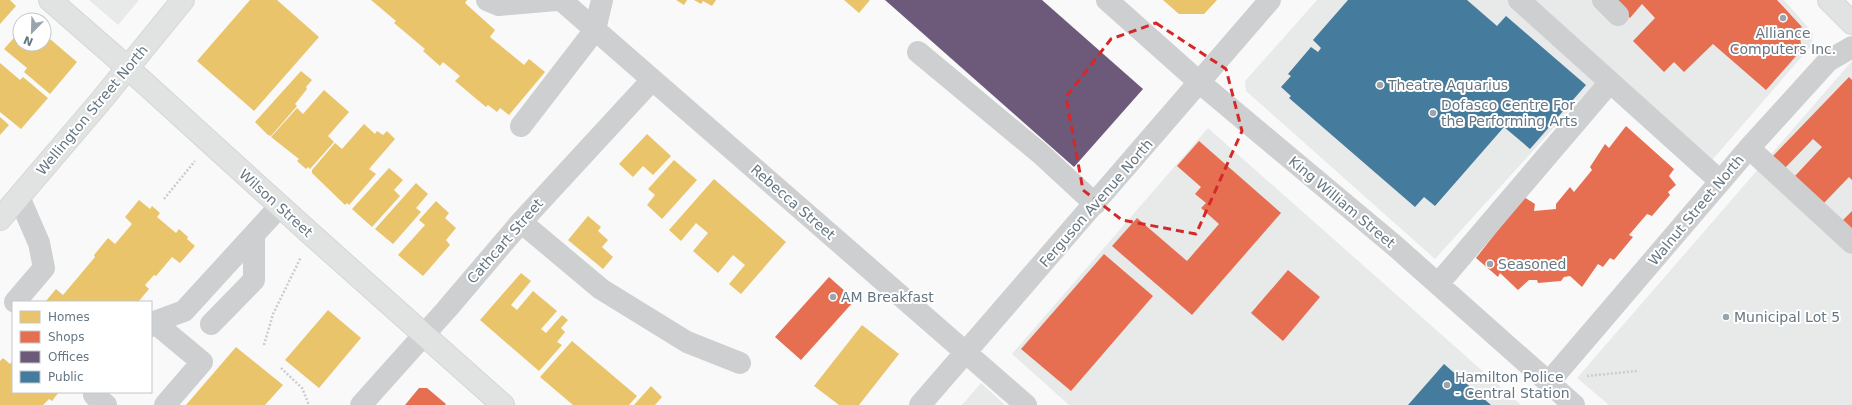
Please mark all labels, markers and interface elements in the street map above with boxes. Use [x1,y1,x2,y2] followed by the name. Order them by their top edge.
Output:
[12,12,52,52] north arrow
[1778,13,1788,23] marker: Alliance Computers Inc.
[1730,25,1836,57] place label: Alliance Computers Inc.
[22,33,35,49] text: N
[33,42,151,178] street label: Wellington Street North
[1387,77,1508,93] place label: Theatre Aquarius
[1375,80,1385,90] marker: Theatre Aquarius
[1441,97,1578,129] place label: Dofasco Centre For the Performing Arts
[1428,108,1438,118] marker: Dofasco Centre For the Performing Arts
[1036,136,1156,270] street label: Ferguson Avenue North
[1645,152,1747,268] street label: Walnut Street North
[1286,153,1399,251] street label: King William Street
[748,161,839,243] street label: Rebecca Street
[236,166,316,240] street label: Wilson Street
[464,195,547,287] street label: Cathcart Street
[1498,256,1566,272] place label: Seasoned
[1485,259,1495,269] marker: Seasoned
[841,289,934,305] place label: AM Breakfast
[828,292,838,302] marker: AM Breakfast
[12,301,152,393] legend
[1734,309,1840,325] place label: Municipal Lot 5
[48,310,90,324] text: Homes
[1721,312,1731,322] marker: Municipal Lot 5
[48,330,84,344] text: Shops
[48,350,89,364] text: Offices
[1455,369,1570,401] place label: Hamilton Police - Central Station
[48,370,84,384] text: Public
[1442,380,1452,390] marker: Hamilton Police - Central Station

